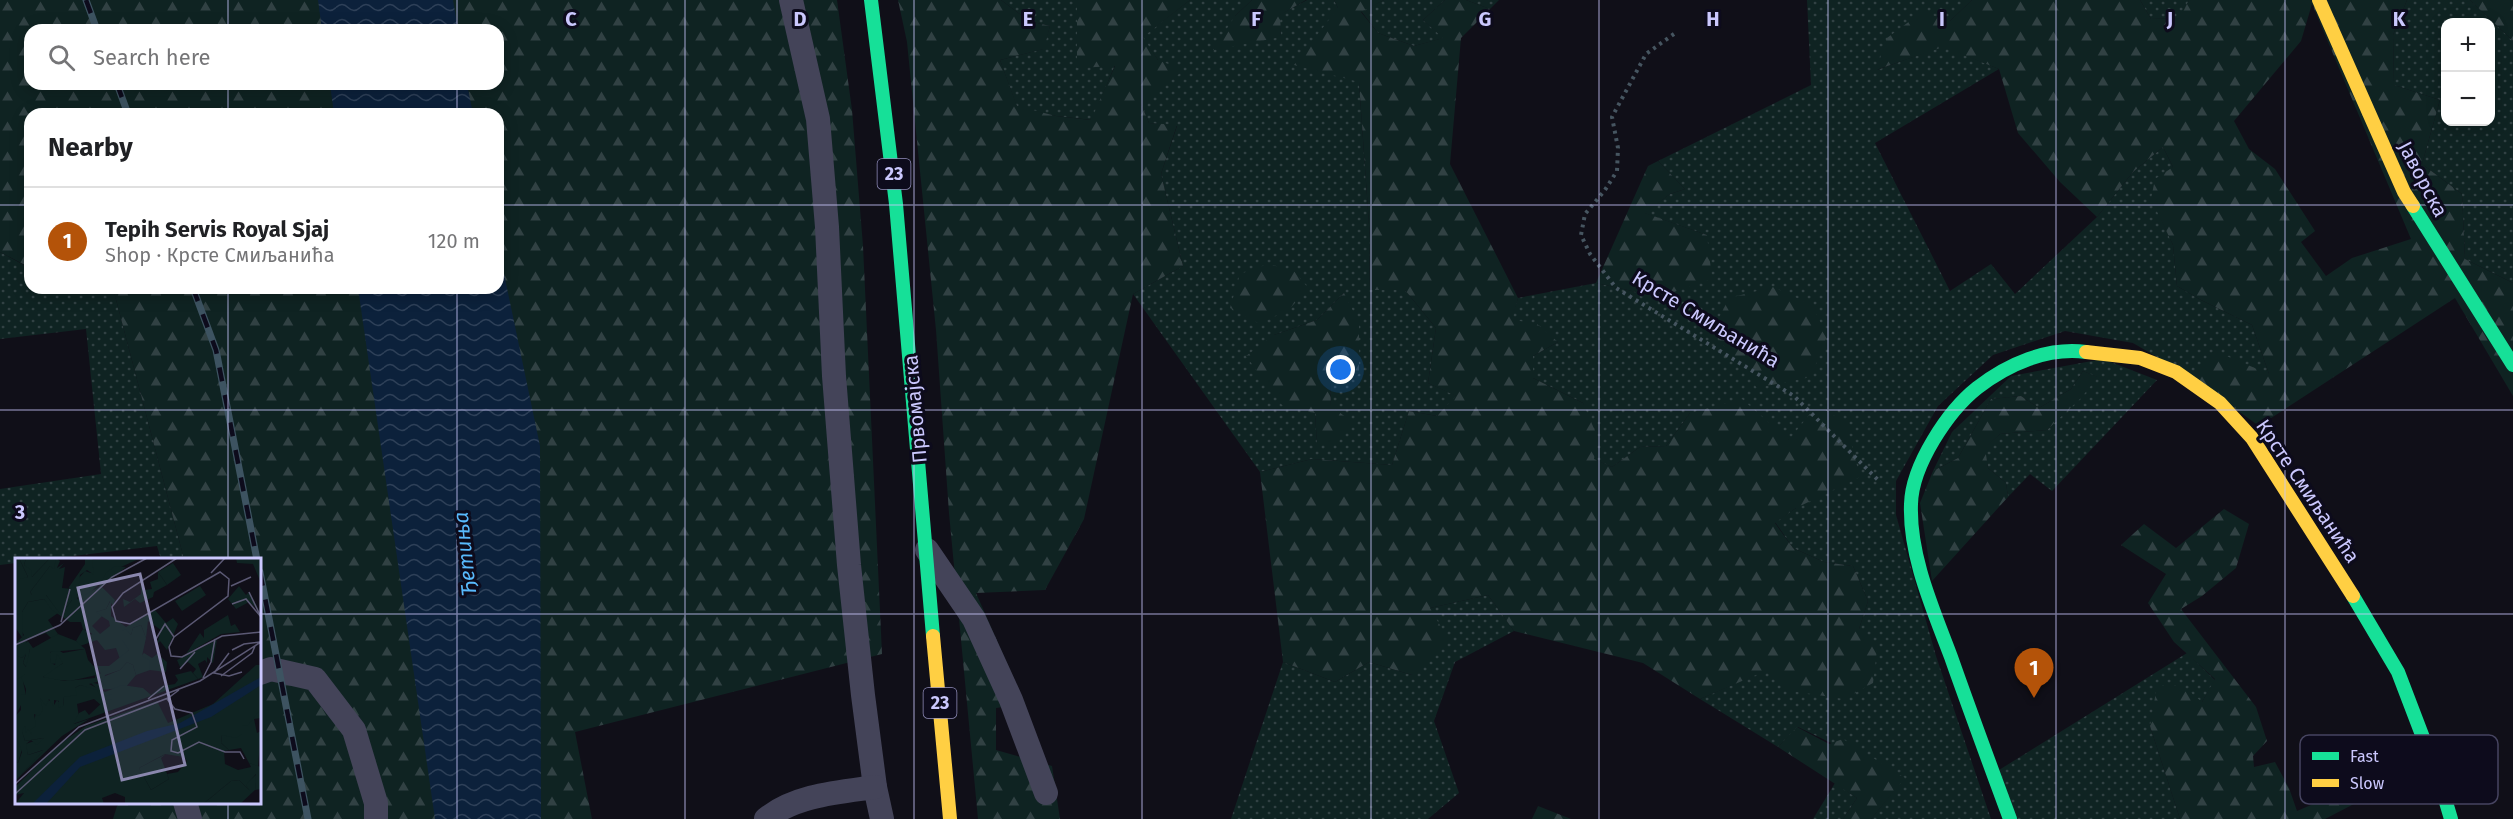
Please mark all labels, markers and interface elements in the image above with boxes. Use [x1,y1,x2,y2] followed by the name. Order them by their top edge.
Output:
[565,7,577,31] text: C
[793,7,807,31] text: D
[1023,7,1033,31] text: E
[1251,7,1261,31] text: F
[1479,7,1491,31] text: G
[1706,7,1720,31] text: H
[1939,7,1945,31] text: I
[2166,7,2173,31] text: J
[2393,7,2406,31] text: K
[2441,18,2495,126] map controls
[2441,18,2495,72] button: +
[24,24,504,90] search box
[45,41,78,74] icon: search
[93,44,211,71] text: Search here
[2441,72,2495,126] button: −
[48,132,133,163] text: Nearby
[2393,137,2453,221] street label: Јаворска
[878,159,910,189] road number: 23
[105,216,329,243] text: Tepih Servis Royal Sjaj
[63,229,72,253] text: 1
[428,229,480,253] text: 120 m
[105,243,335,267] text: Shop · Крсте Смиљанића
[1628,265,1784,373] street label: Крсте Смиљанића
[898,354,932,464] street label: Првомајска
[1326,355,1355,384] your location
[2251,415,2365,567] street label: Крсте Смиљанића
[14,500,25,524] text: 3
[448,511,482,597] water label: Ђетиња
[15,558,261,804] inset map
[2014,648,2054,698] pin: 1
[924,688,956,718] road number: 23
[2300,735,2498,804] legend
[2350,747,2379,766] text: Fast
[2350,774,2385,793] text: Slow

